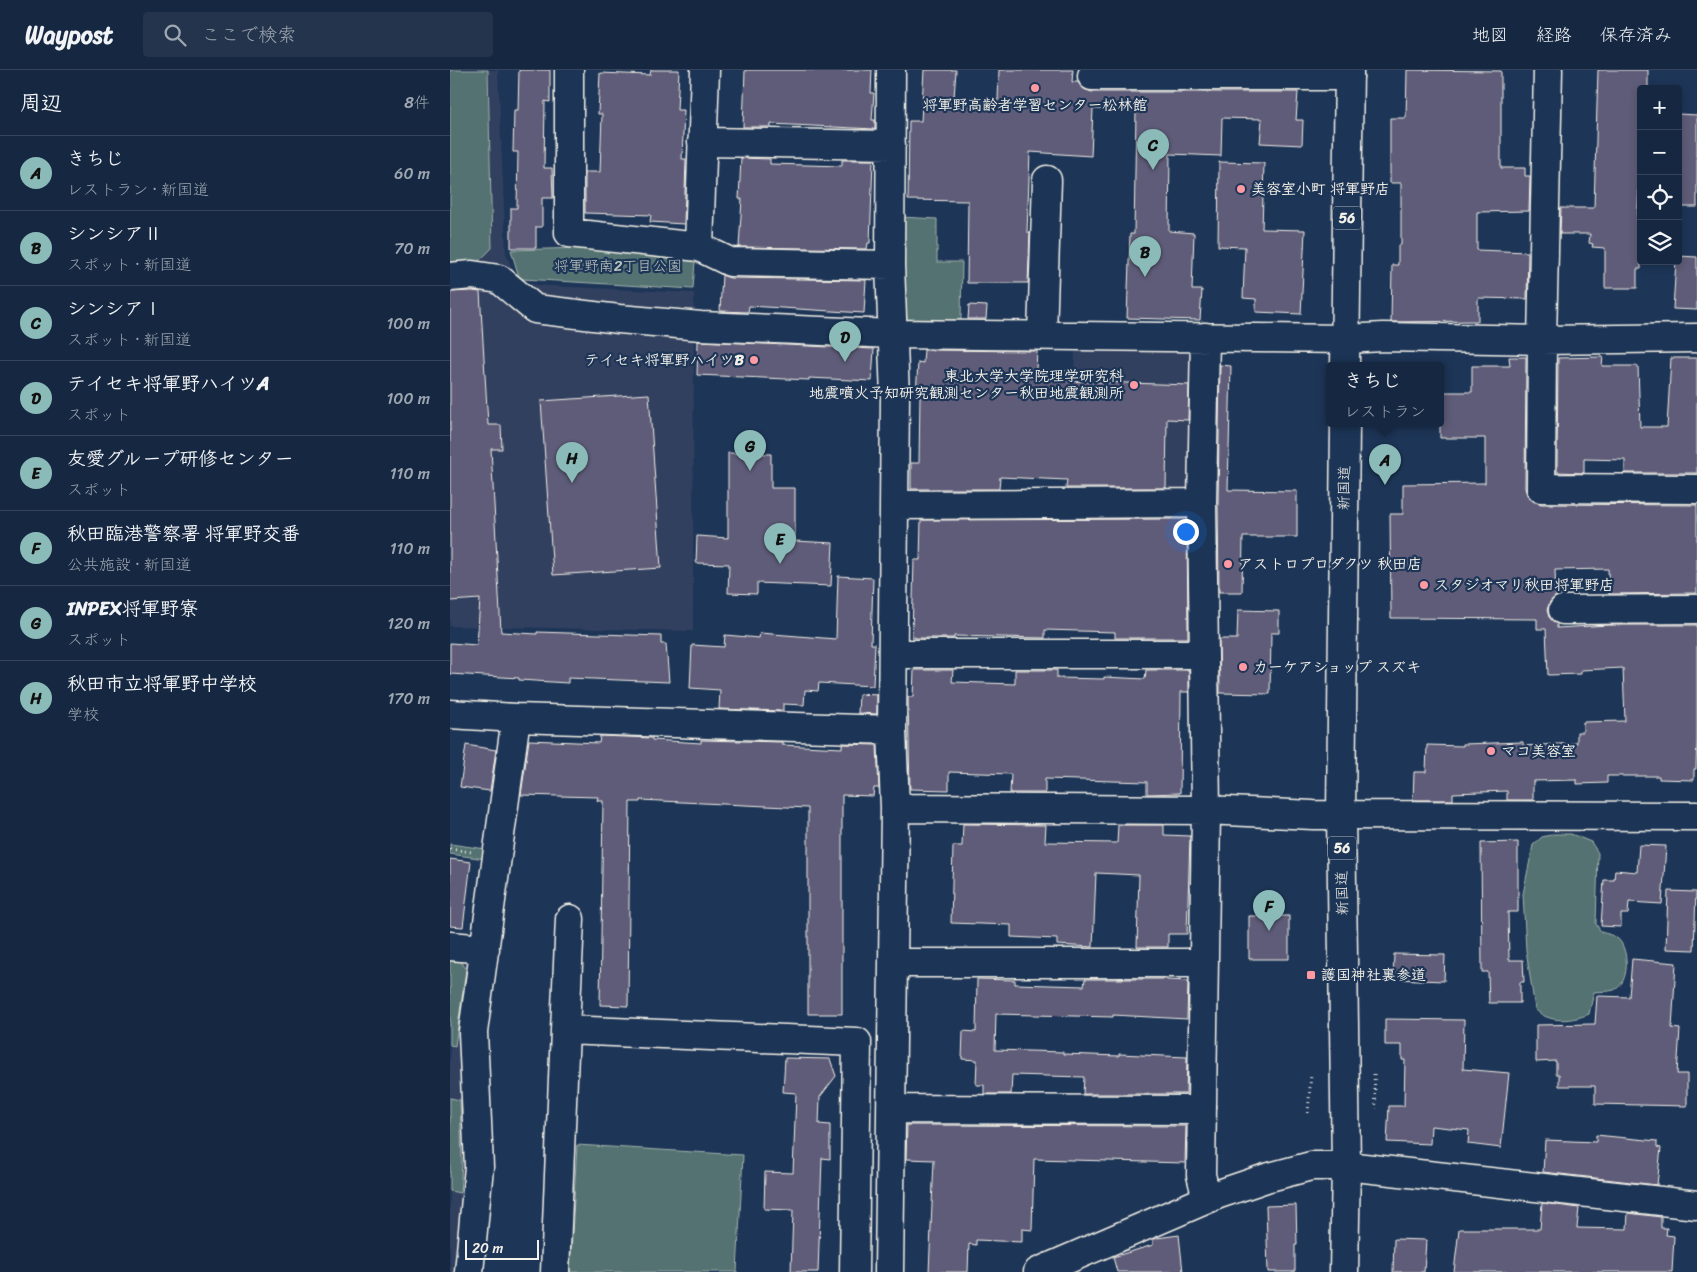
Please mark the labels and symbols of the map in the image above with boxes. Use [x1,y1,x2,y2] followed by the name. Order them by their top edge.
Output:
[1029,82,1041,94] marker: 将軍野高齢者学習センター松林館
[922,92,1148,118] place label: 将軍野高齢者学習センター松林館
[1137,129,1169,170] pin: C
[1251,176,1390,202] place label: 美容室小町 将軍野店
[1235,183,1247,195] marker: 美容室小町 将軍野店
[1333,206,1361,230] road number: 56
[1129,236,1161,277] pin: B
[554,253,682,279] park label: 将軍野南2丁目公園
[829,321,861,362] pin: D
[585,347,745,373] place label: テイセキ将軍野ハイツB
[748,354,760,366] marker: テイセキ将軍野ハイツB
[809,363,1124,406] place label: 東北大学大学院理学研究科 地震噴火予知研究観測センター秋田地震観測所
[1128,379,1140,391] marker: 東北大学大学院理学研究科 地震噴火予知研究観測センター秋田地震観測所
[734,430,766,471] pin: G
[556,442,588,483] pin: H
[1369,444,1401,485] pin: A
[1331,465,1357,511] street label: 新国道
[1173,519,1199,545] your location
[764,523,796,564] pin: E
[1238,551,1422,577] place label: アストロプロダクツ 秋田店
[1222,558,1234,570] marker: アストロプロダクツ 秋田店
[1434,572,1614,598] place label: スタジオマリ秋田将軍野店
[1418,579,1430,591] marker: スタジオマリ秋田将軍野店
[1253,654,1421,680] place label: カーケアショップ スズキ
[1237,661,1249,673] marker: カーケアショップ スズキ
[1501,738,1576,764] place label: マコ美容室
[1485,745,1497,757] marker: マコ美容室
[1328,836,1356,860] road number: 56
[1329,870,1355,916] street label: 新国道
[1253,890,1285,931] pin: F
[1321,962,1426,988] place label: 護国神社裏参道
[1305,969,1317,981] marker: 護国神社裏参道
[465,1237,539,1260] scale bar

